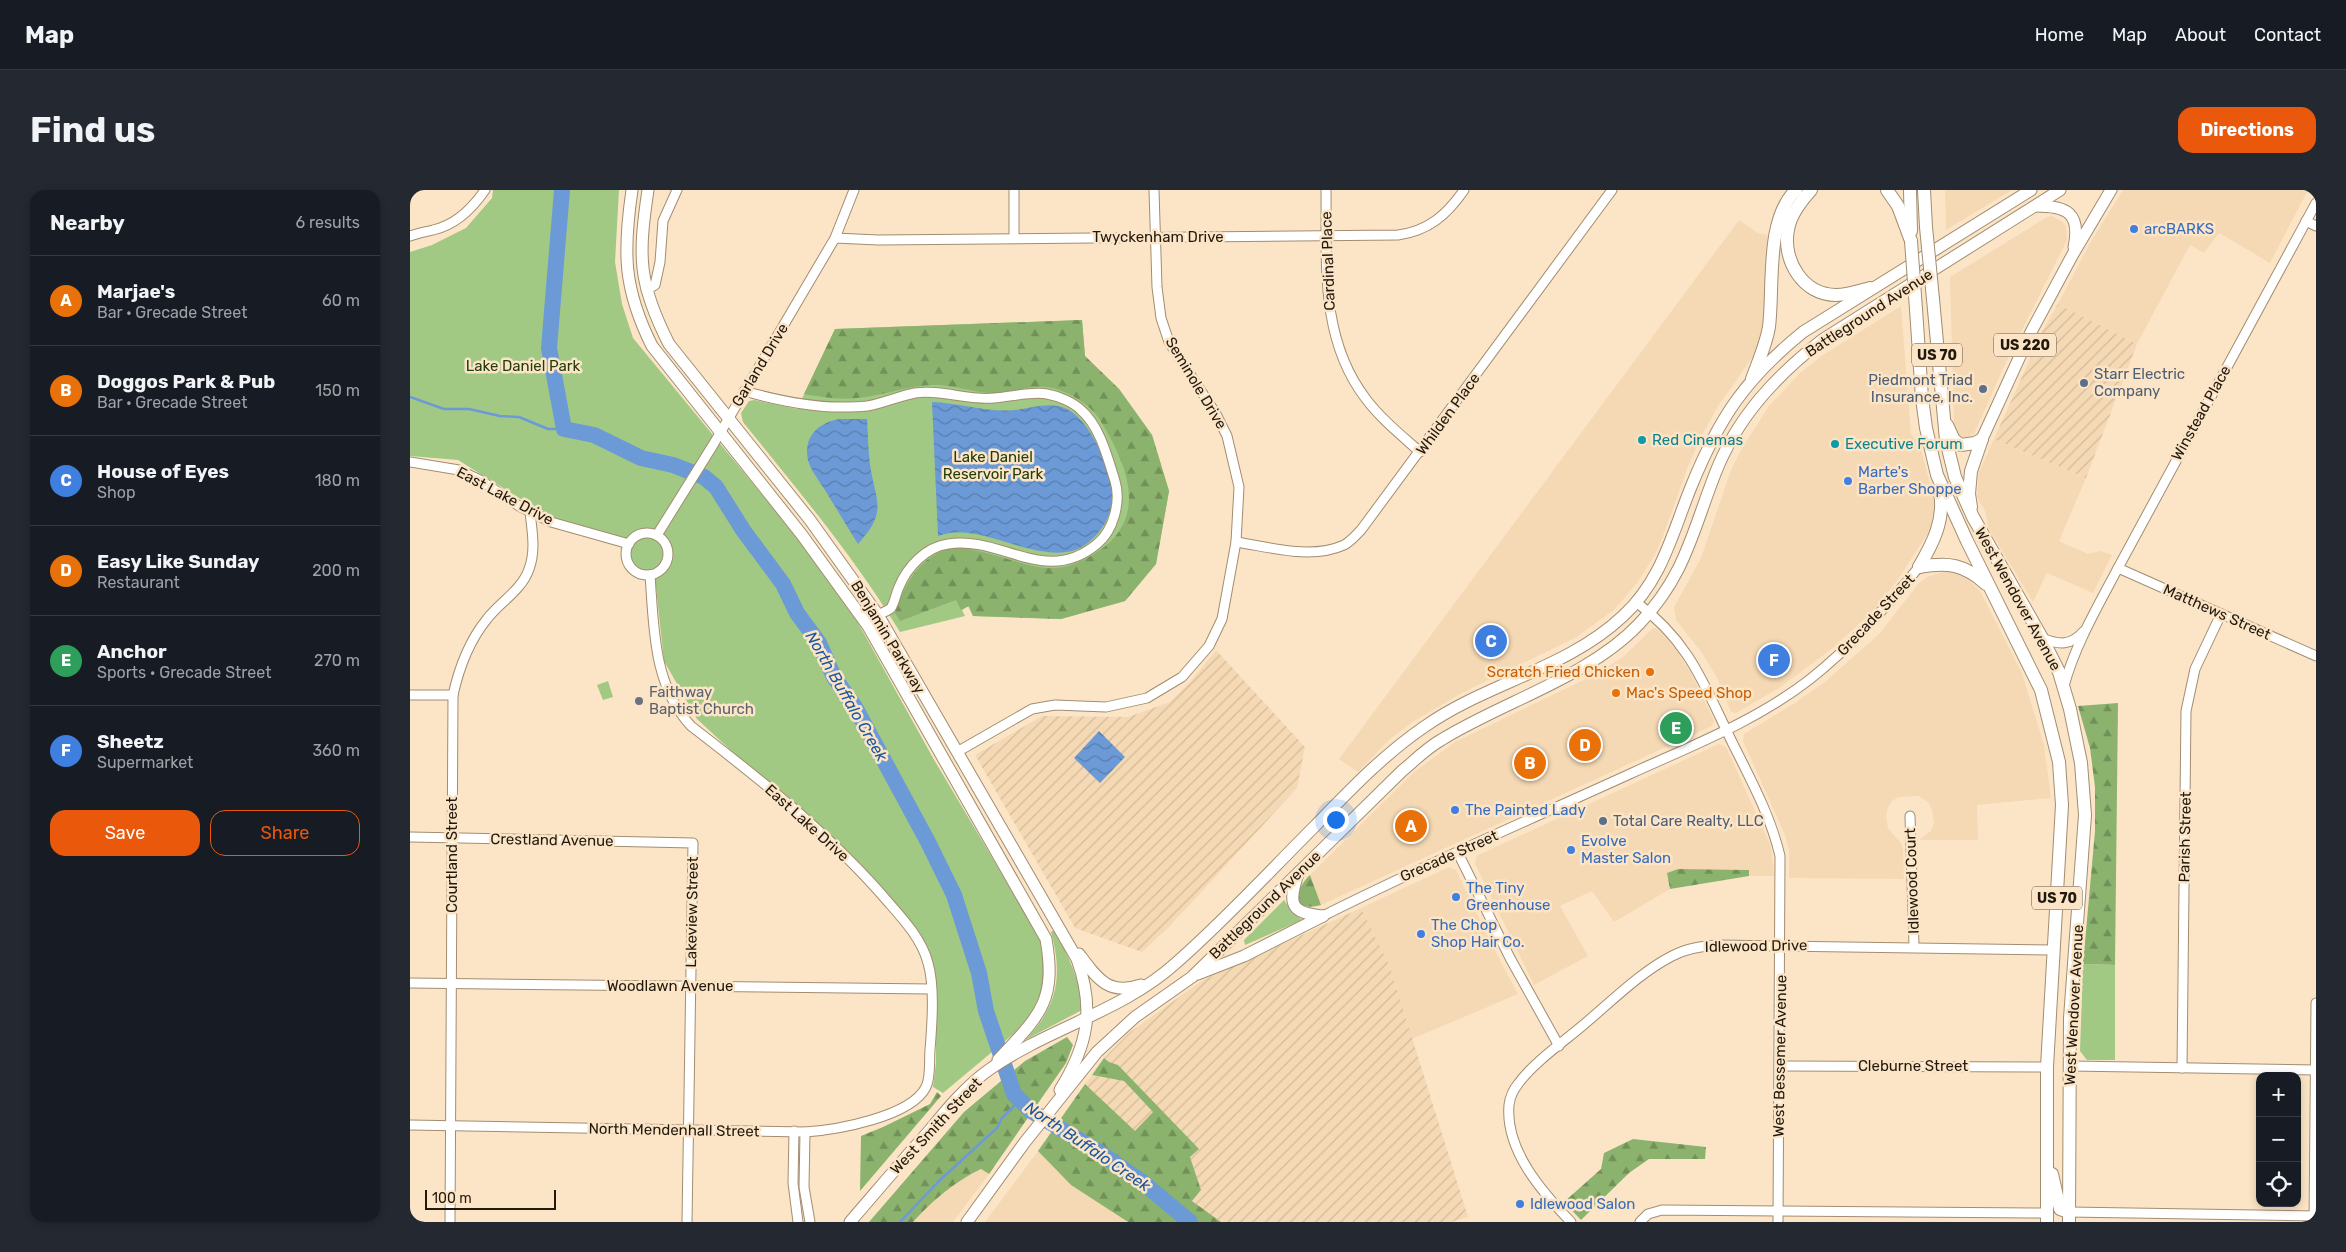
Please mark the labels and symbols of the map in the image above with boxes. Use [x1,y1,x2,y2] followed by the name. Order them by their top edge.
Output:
[1317,211,1339,311] street label: Cardinal Place
[2144,220,2214,238] place label: arcBARKS
[2128,223,2140,235] marker: arcBARKS
[1092,228,1224,246] street label: Twyckenham Drive
[1802,265,1936,361] street label: Battleground Avenue
[728,320,792,410] street label: Garland Drive
[1161,334,1231,432] street label: Seminole Drive
[1994,334,2056,356] road number: US 220
[1912,344,1962,366] road number: US 70
[466,357,580,375] park label: Lake Daniel Park
[2167,362,2235,464] street label: Winstead Place
[2094,365,2185,400] place label: Starr Electric Company
[1412,370,1484,458] street label: Whilden Place
[1868,371,1973,406] place label: Piedmont Triad Insurance, Inc.
[2078,377,2090,389] marker: Starr Electric Company
[1977,383,1989,395] marker: Piedmont Triad Insurance, Inc.
[1652,431,1743,449] place label: Red Cinemas
[1636,434,1648,446] marker: Red Cinemas
[1845,435,1963,453] place label: Executive Forum
[1829,438,1841,450] marker: Executive Forum
[943,448,1043,483] park label: Lake Daniel Reservoir Park
[454,463,556,529] street label: East Lake Drive
[1858,463,1962,498] place label: Marte's Barber Shoppe
[1842,475,1854,487] marker: Marte's Barber Shoppe
[1971,524,2065,674] street label: West Wendover Avenue
[1834,570,1919,660] street label: Grecade Street
[847,577,929,697] street label: Benjamin Parkway
[2160,580,2274,644] street label: Matthews Street
[1475,622,1507,660] pin: C
[802,628,892,765] water label: North Buffalo Creek
[1758,641,1790,679] pin: F
[1487,663,1640,681] place label: Scratch Fried Chicken
[1644,666,1656,678] marker: Scratch Fried Chicken
[649,683,754,718] place label: Faithway Baptist Church
[1626,684,1752,702] place label: Mac's Speed Shop
[1610,687,1622,699] marker: Mac's Speed Shop
[633,695,645,707] marker: Faithway Baptist Church
[1660,709,1692,747] pin: E
[1569,726,1601,764] pin: D
[1514,744,1546,782] pin: B
[761,781,853,865] street label: East Lake Drive
[2175,791,2195,883] street label: Parish Street
[443,797,461,913] street label: Courtland Street
[1465,801,1586,819] place label: The Painted Lady
[1449,804,1461,816] marker: The Painted Lady
[1323,807,1349,833] your location
[1395,807,1427,845] pin: A
[1613,812,1764,830] place label: Total Care Realty, LLC
[1597,815,1609,827] marker: Total Care Realty, LLC
[1397,826,1501,886] street label: Grecade Street
[1901,828,1923,934] street label: Idlewood Court
[490,830,614,850] street label: Crestland Avenue
[1581,832,1671,867] place label: Evolve Master Salon
[1565,844,1577,856] marker: Evolve Master Salon
[1206,847,1324,963] street label: Battleground Avenue
[682,856,702,968] street label: Lakeview Street
[1466,879,1550,914] place label: The Tiny Greenhouse
[2032,886,2082,910] road number: US 70
[1450,891,1462,903] marker: The Tiny Greenhouse
[1431,916,1525,951] place label: The Chop Shop Hair Co.
[2061,924,2087,1086] street label: West Wendover Avenue
[1415,928,1427,940] marker: The Chop Shop Hair Co.
[1705,936,1807,956] street label: Idlewood Drive
[1770,975,1790,1137] street label: West Bessemer Avenue
[607,977,733,995] street label: Woodlawn Avenue
[1858,1057,1968,1075] street label: Cleburne Street
[887,1074,986,1178] street label: West Smith Street
[1022,1097,1155,1196] water label: North Buffalo Creek
[588,1120,760,1140] street label: North Mendenhall Street
[425,1187,556,1210] scale bar
[1530,1195,1635,1213] place label: Idlewood Salon
[1514,1198,1526,1210] marker: Idlewood Salon

